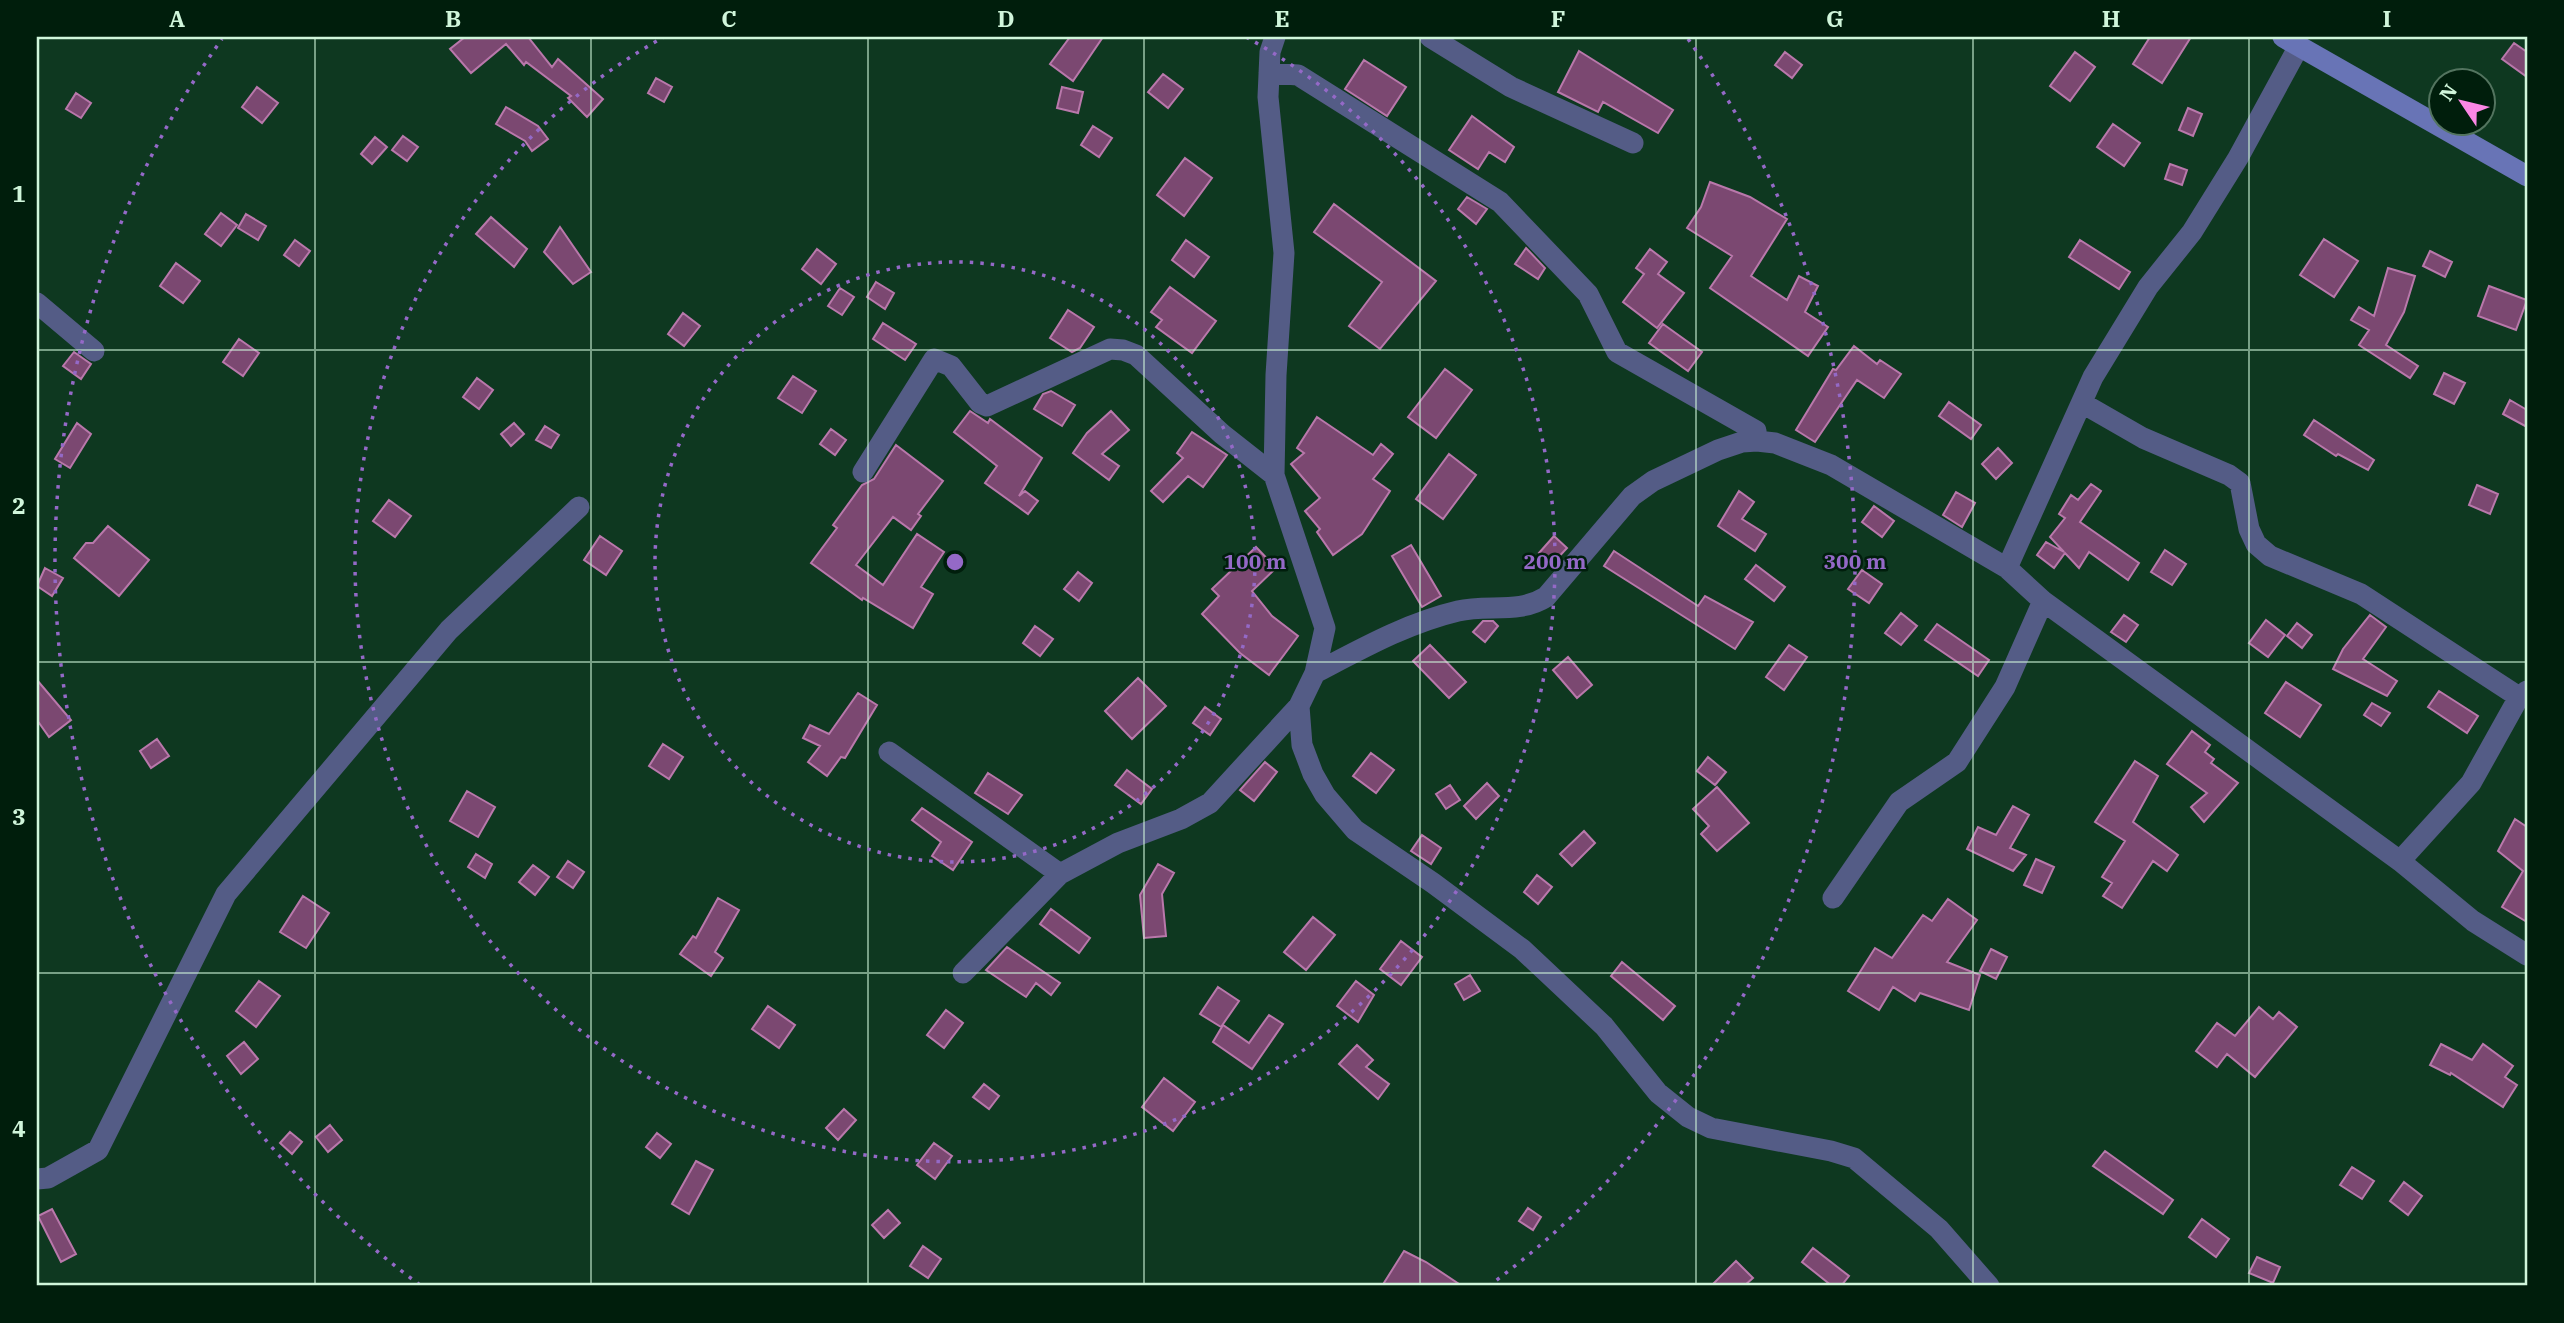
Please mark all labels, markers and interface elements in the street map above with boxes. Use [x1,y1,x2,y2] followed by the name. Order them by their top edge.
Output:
[169,3,185,33] text: A
[445,3,461,33] text: B
[721,3,737,33] text: C
[997,3,1015,33] text: D
[1274,3,1290,33] text: E
[1551,3,1565,33] text: F
[1826,3,1844,33] text: G
[2102,3,2120,33] text: H
[2383,3,2391,33] text: I
[2428,66,2498,136] north arrow
[2434,79,2462,105] text: N
[12,178,26,208] text: 1
[12,490,26,520] text: 2
[1223,547,1287,575] text: 100 m
[1523,547,1587,575] text: 200 m
[1823,547,1887,575] text: 300 m
[943,550,967,574] centre of rings
[12,801,26,831] text: 3
[12,1113,26,1143] text: 4

